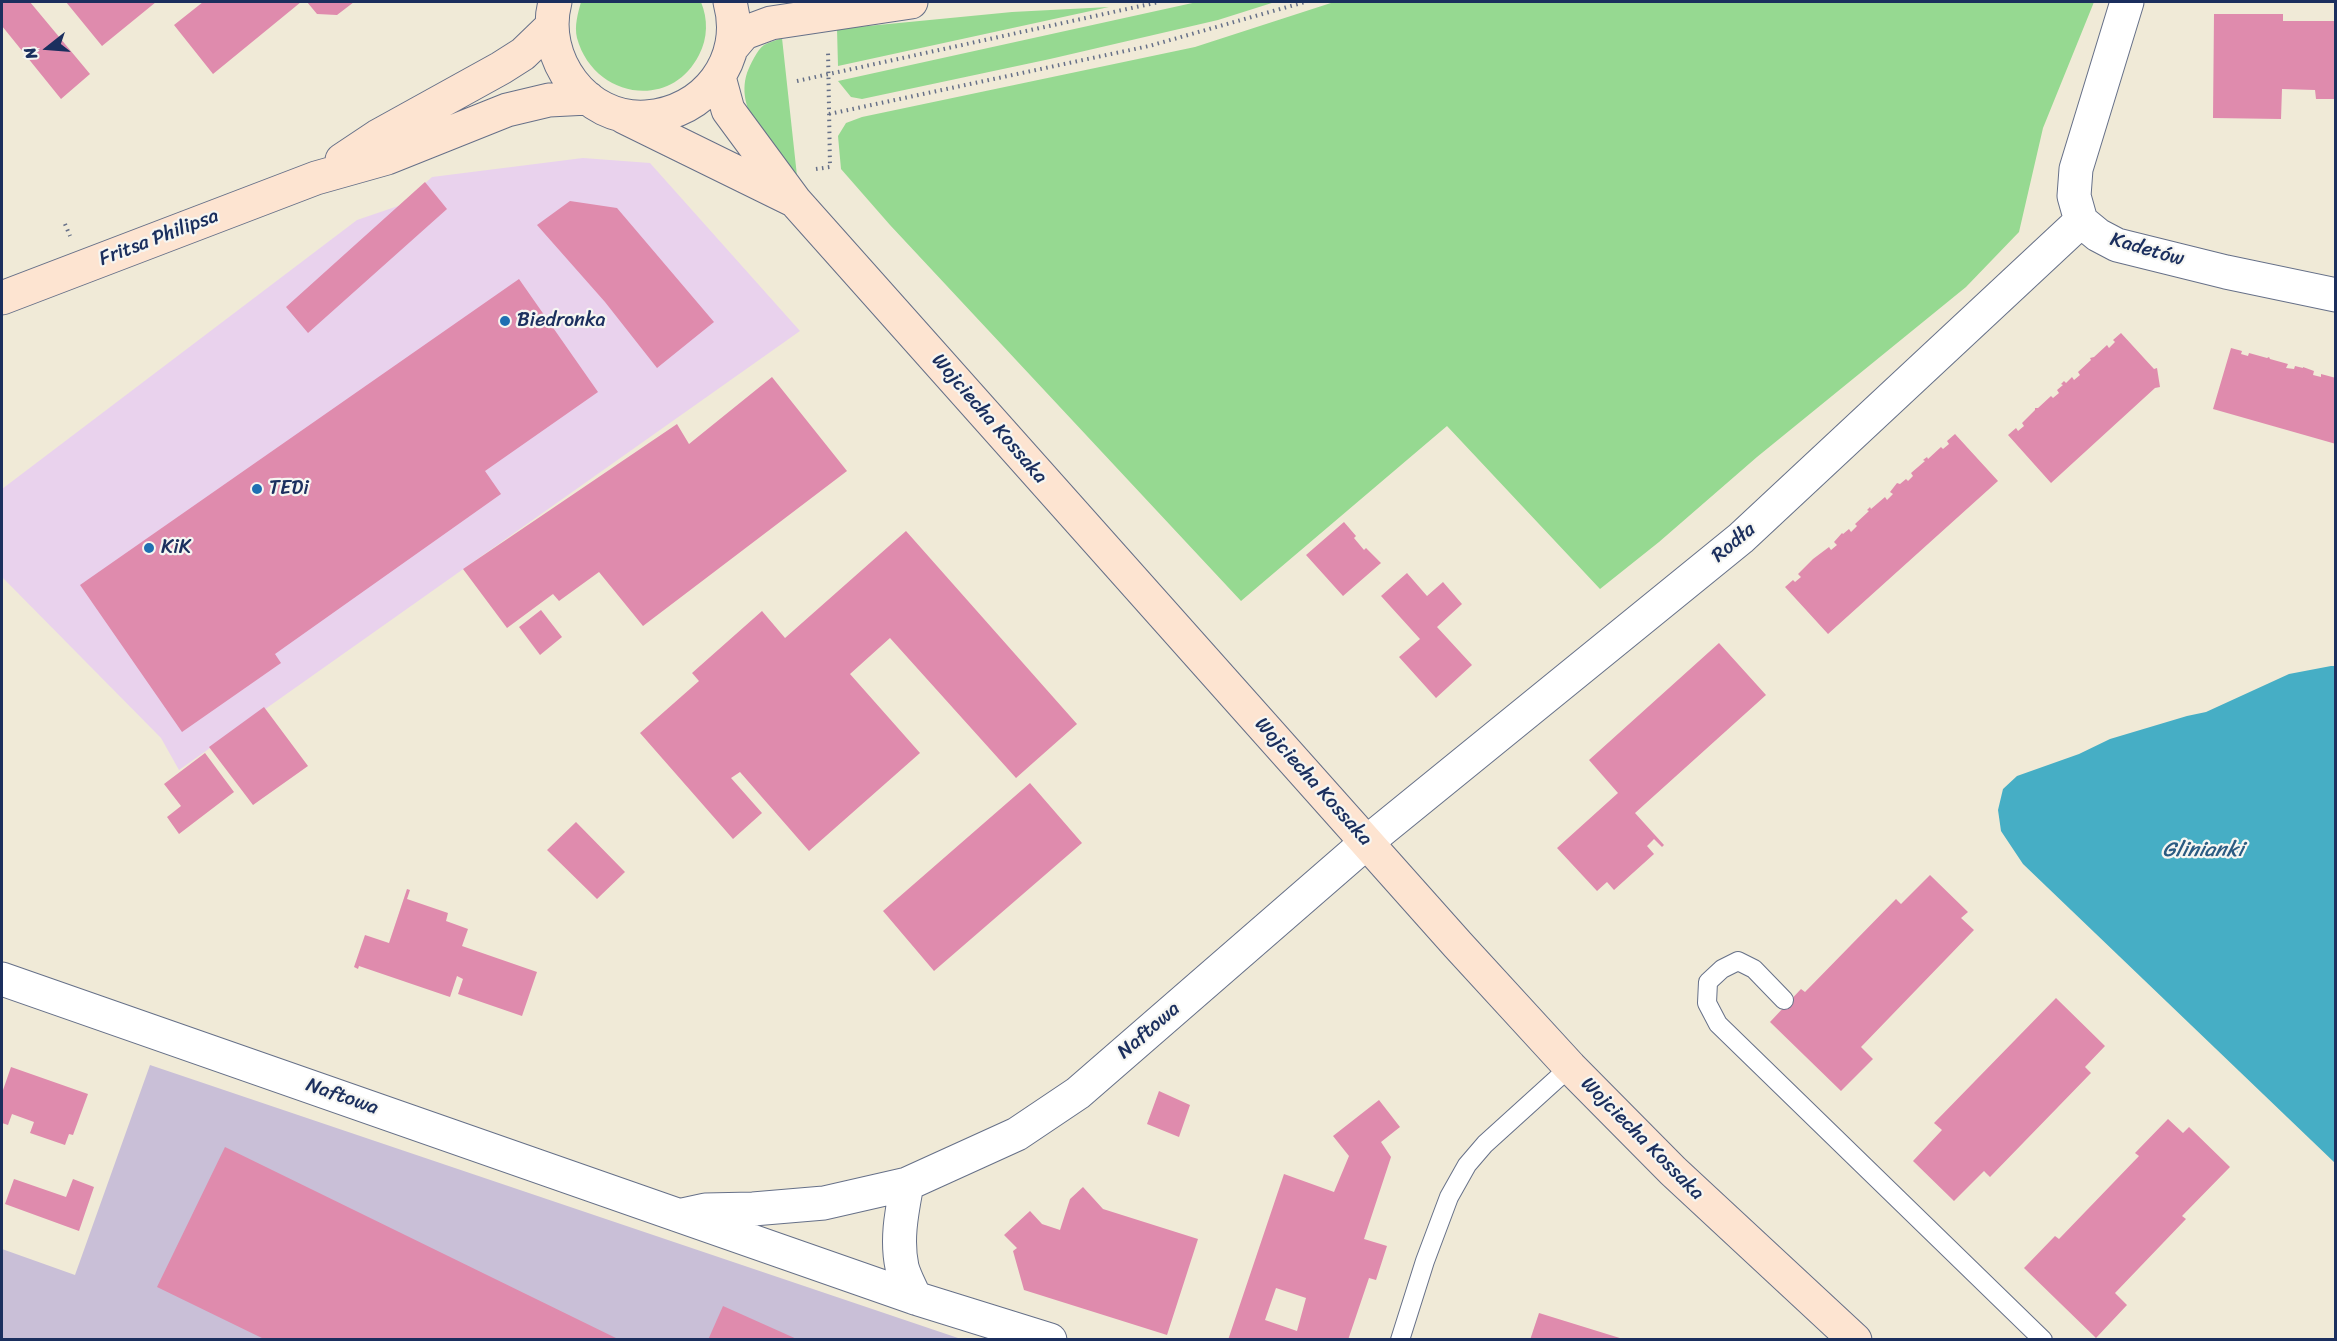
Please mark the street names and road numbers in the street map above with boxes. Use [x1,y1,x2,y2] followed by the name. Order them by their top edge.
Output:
[96,204,222,272] street label: Fritsa Philipsa
[2107,228,2187,272] street label: Kadetów
[926,349,1052,489] street label: Wojciecha Kossaka
[1707,518,1761,568] street label: Rodła
[1249,713,1377,851] street label: Wojciecha Kossaka
[1113,997,1185,1065] street label: Naftowa
[1575,1072,1709,1206] street label: Wojciecha Kossaka
[303,1073,381,1121] street label: Naftowa

